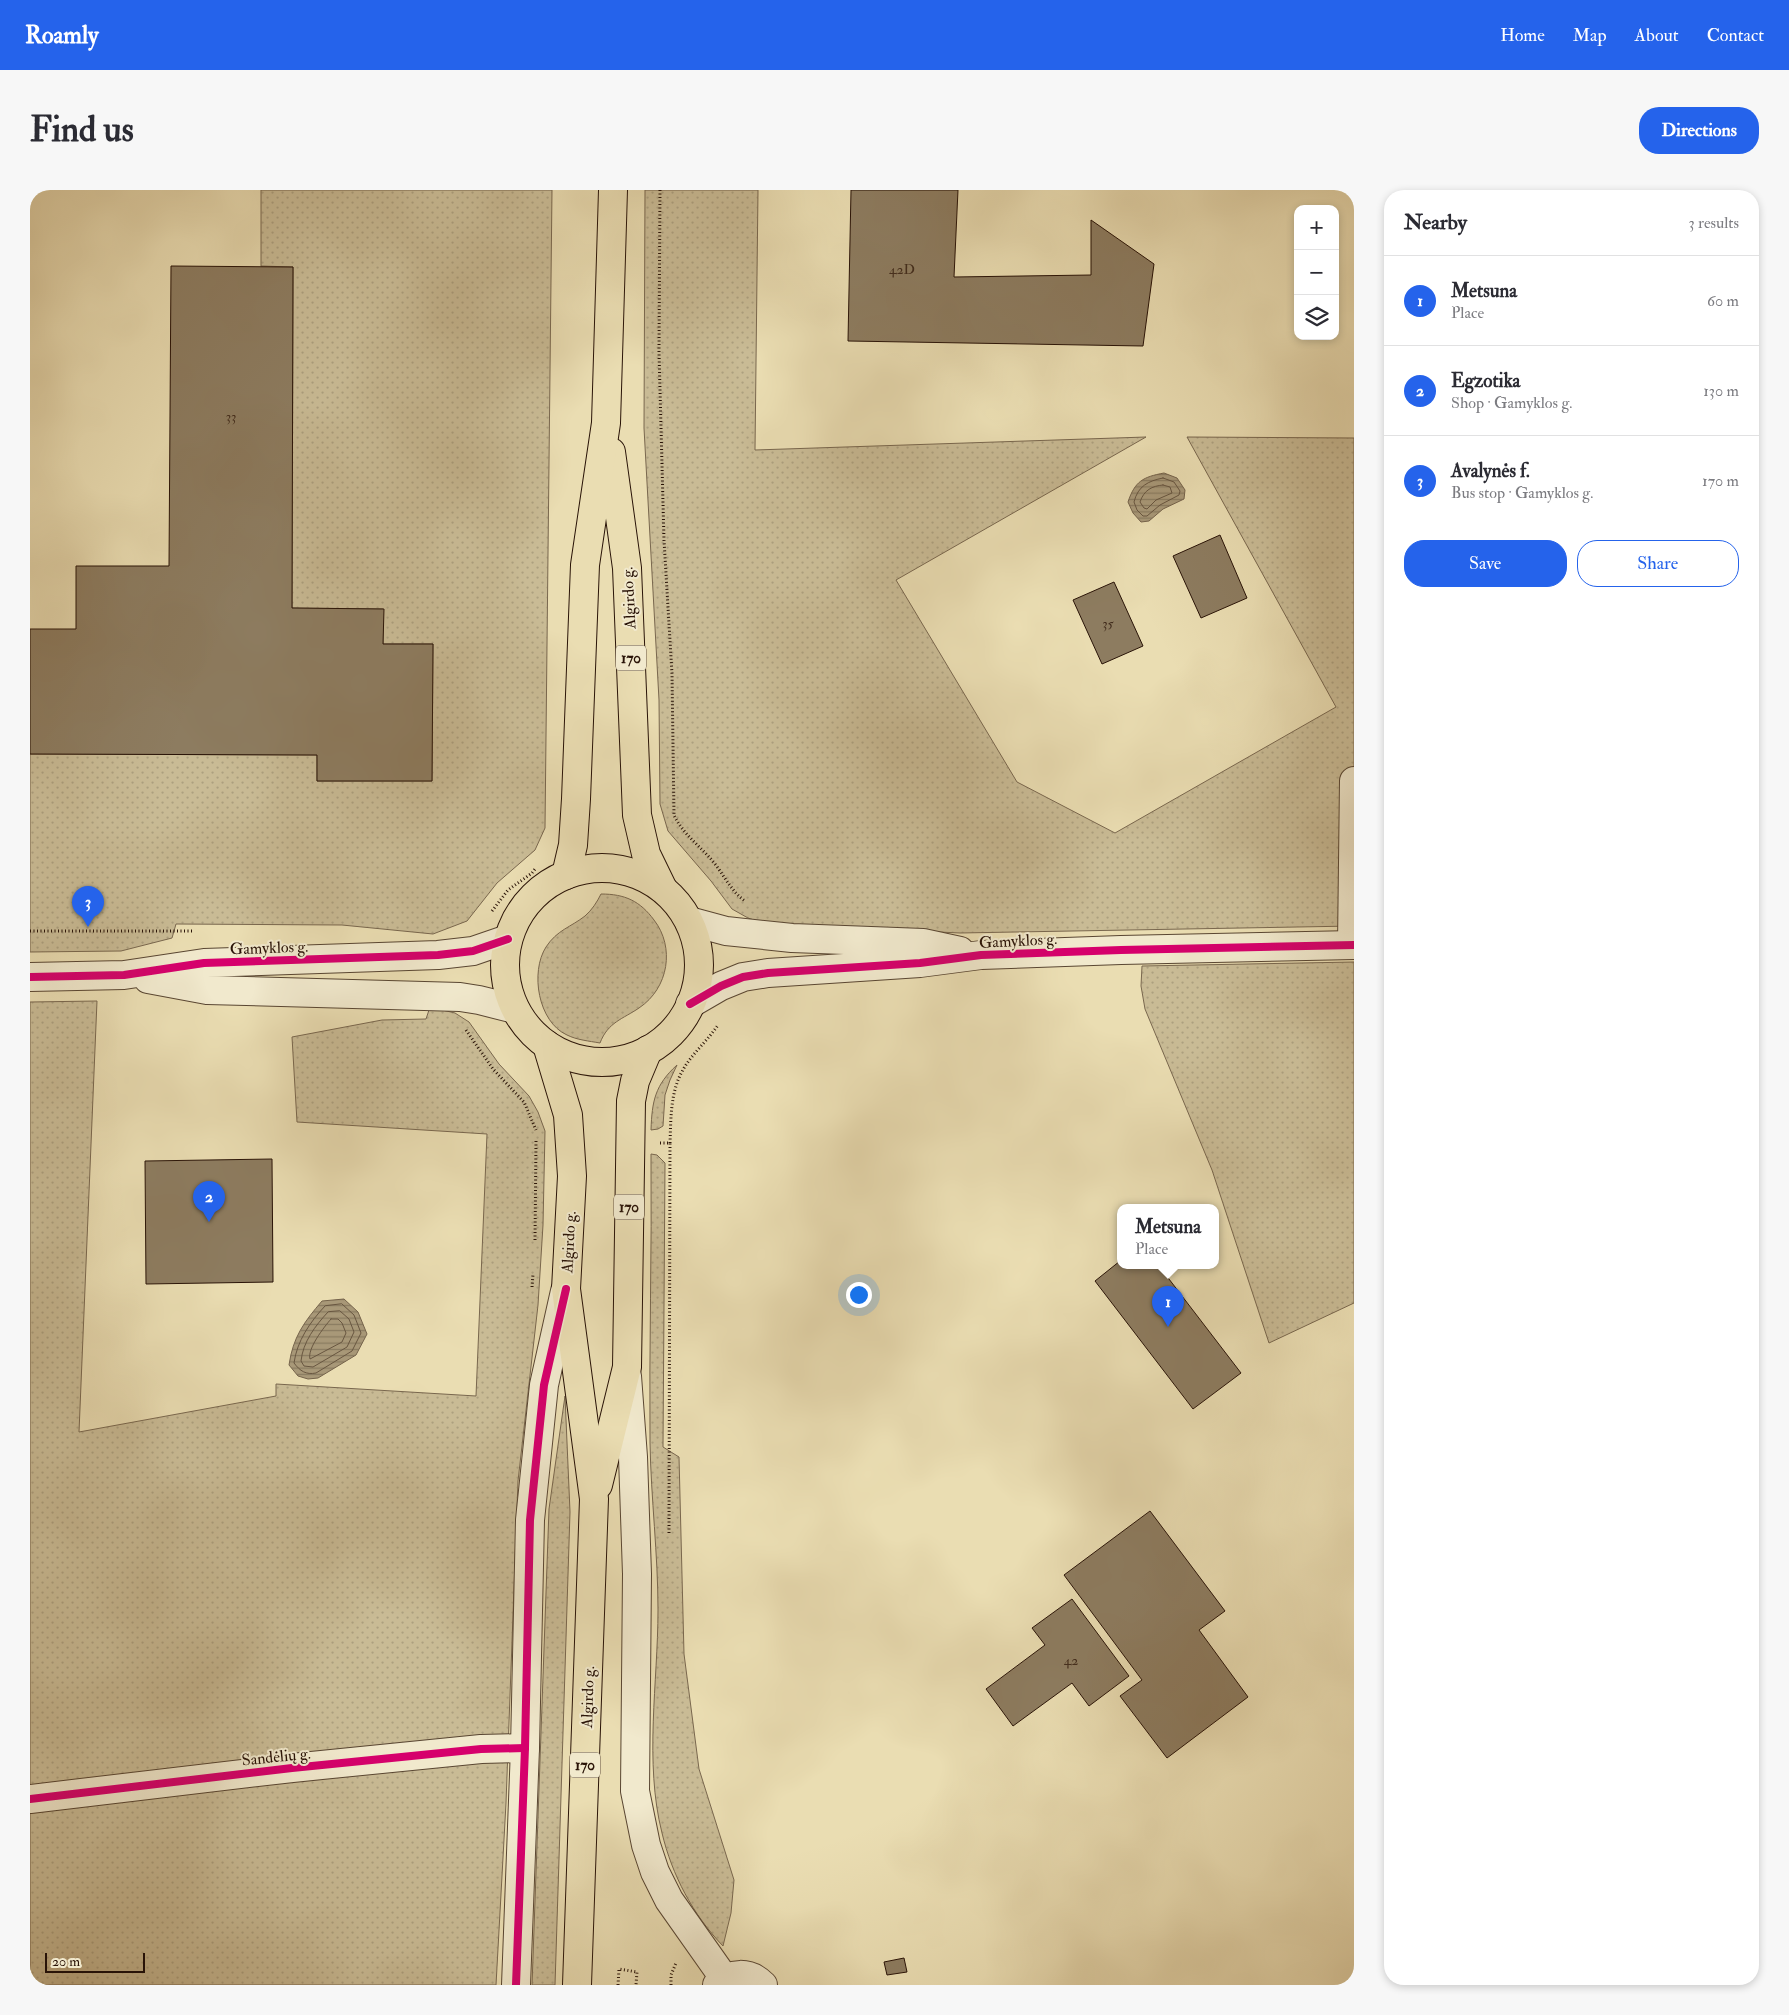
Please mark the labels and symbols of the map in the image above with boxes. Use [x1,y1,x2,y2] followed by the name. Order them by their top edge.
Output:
[889,261,915,278] house number: 42D
[226,408,236,425] house number: 33
[617,566,641,630] street label: Algirdo g.
[1102,615,1115,632] house number: 35
[616,646,646,670] road number: 170
[72,886,104,927] pin: 3
[978,929,1058,953] street label: Gamyklos g.
[230,937,309,959] street label: Gamyklos g.
[193,1181,225,1222] pin: 2
[614,1194,644,1220] road number: 170
[557,1211,581,1275] street label: Algirdo g.
[846,1282,872,1308] your location
[1152,1286,1184,1327] pin: 1
[1064,1652,1078,1669] house number: 42
[577,1666,599,1729] street label: Algirdo g.
[241,1743,311,1771] street label: Sandėlių g.
[570,1752,600,1778] road number: 170
[45,1950,145,1973] scale bar

